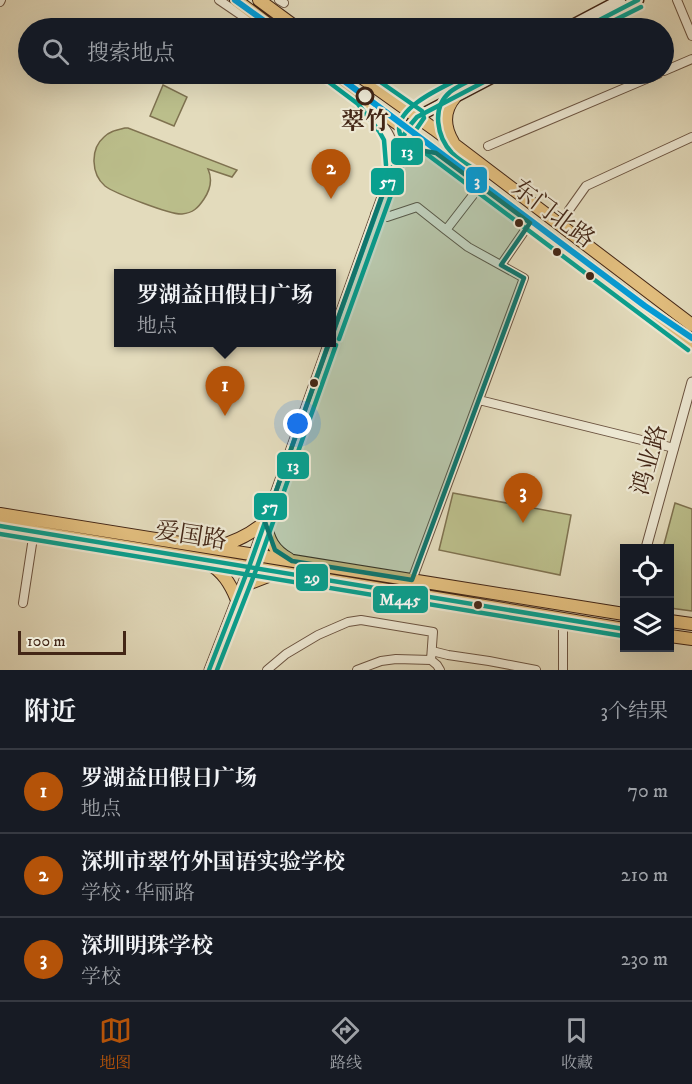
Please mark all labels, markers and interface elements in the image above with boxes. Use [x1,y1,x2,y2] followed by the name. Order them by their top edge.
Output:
[18,18,674,84] search box
[39,35,72,68] icon: search
[87,40,175,67] text: 搜索地点
[356,87,374,105] marker: 翠竹
[341,107,389,137] place label: 翠竹
[390,137,424,166] line badge: 13
[401,142,413,162] text: 13
[312,150,350,199] pin: 2
[465,166,488,194] line badge: 3
[370,167,405,196] line badge: 57
[474,171,480,191] text: 3
[379,172,396,192] text: 57
[506,173,600,255] street label: 东门北路
[513,217,525,229] unlabelled marker
[551,246,563,258] unlabelled marker
[114,269,336,347] popup
[584,270,596,282] unlabelled marker
[137,282,313,309] text: 罗湖益田假日广场
[137,314,177,339] text: 地点
[206,366,244,416] pin: 1
[308,377,320,389] unlabelled marker
[283,409,312,438] your location
[626,421,674,499] street label: 鸿业路
[276,451,310,480] line badge: 13
[287,456,299,476] text: 13
[504,474,542,523] pin: 3
[253,492,288,521] line badge: 57
[261,497,278,517] text: 57
[153,516,229,556] street label: 爱国路
[620,544,674,652] map controls
[620,544,674,598] button: locate
[295,563,329,592] line badge: 29
[304,568,320,588] text: 29
[372,585,429,614] line badge: M445
[380,590,420,610] text: M445
[620,598,674,652] button: layers
[472,599,484,611] unlabelled marker
[18,628,126,656] scale bar
[27,631,66,651] text: 100 m
[24,696,76,729] text: 附近
[601,699,668,724] text: 3个结果
[81,765,257,792] text: 罗湖益田假日广场
[40,779,47,804] text: 1
[627,779,668,804] text: 70 m
[81,797,121,822] text: 地点
[81,849,345,876] text: 深圳市翠竹外国语实验学校
[39,863,48,888] text: 2
[621,863,668,888] text: 210 m
[81,881,194,906] text: 学校 · 华丽路
[81,933,213,960] text: 深圳明珠学校
[40,947,47,972] text: 3
[621,947,668,972] text: 230 m
[81,965,121,990] text: 学校
[99,1014,132,1073] tab: 地图
[329,1014,362,1073] tab: 路线
[560,1014,593,1073] tab: 收藏

